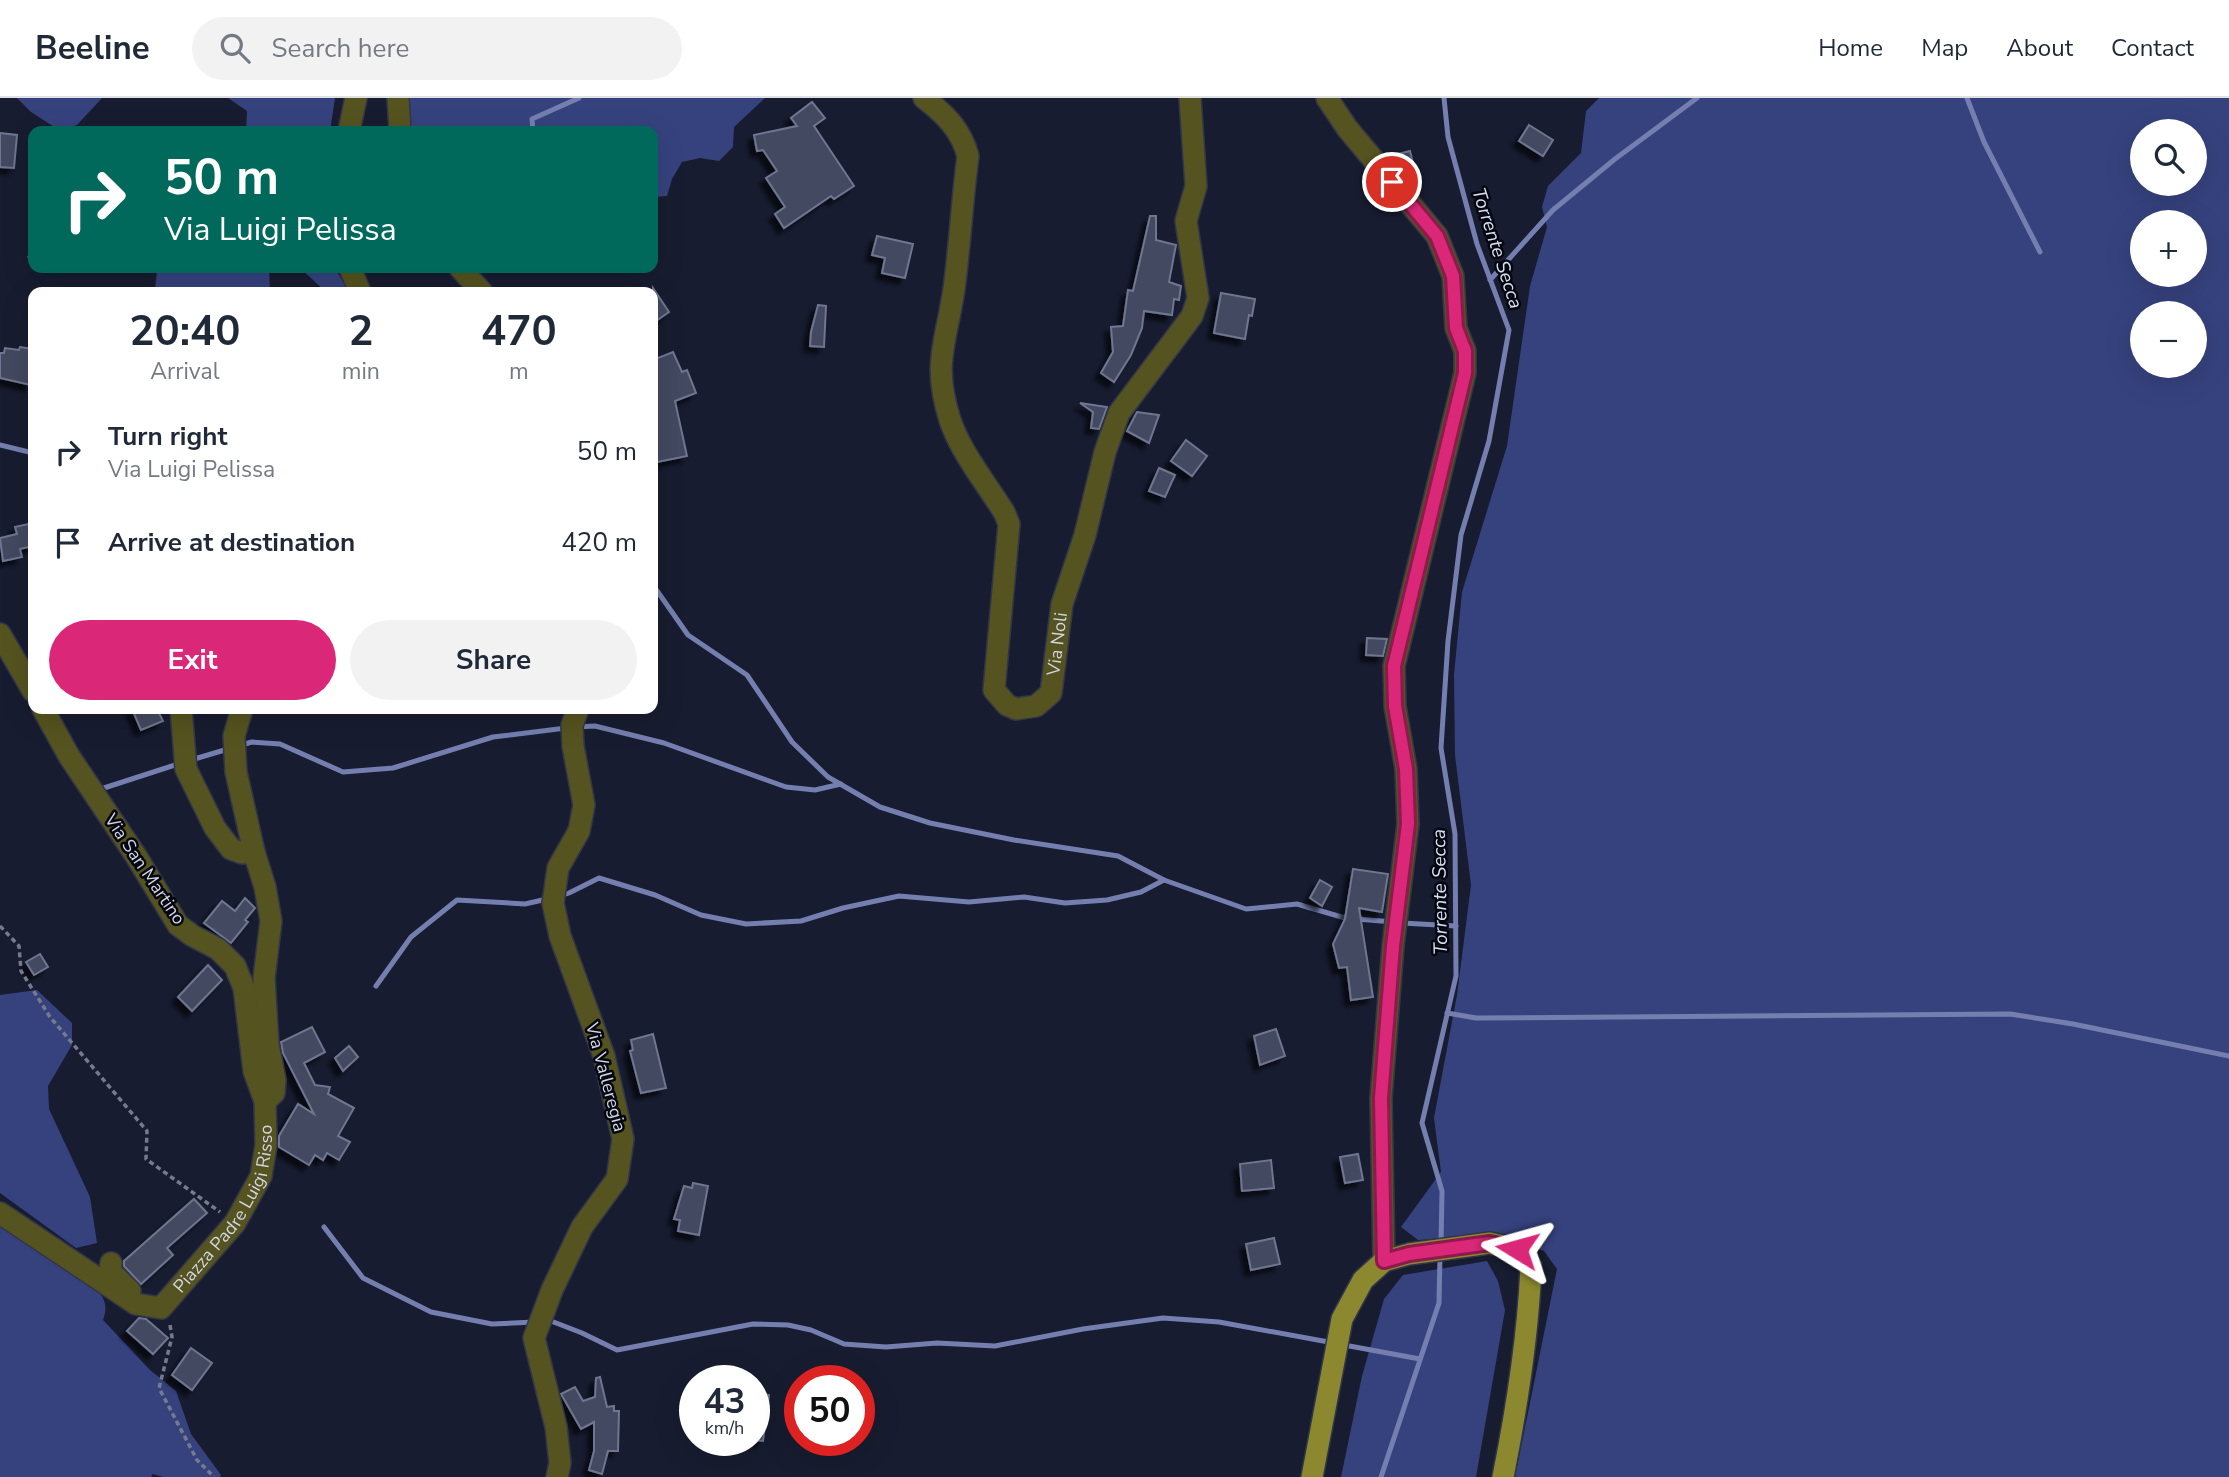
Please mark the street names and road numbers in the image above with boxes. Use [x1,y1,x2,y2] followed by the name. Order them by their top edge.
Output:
[1041,611,1073,678] street label: Via Noli
[98,808,191,929] street label: Via San Martino
[580,1019,632,1134] street label: Via Valleregia
[168,1124,278,1298] street label: Piazza Padre Luigi Risso

